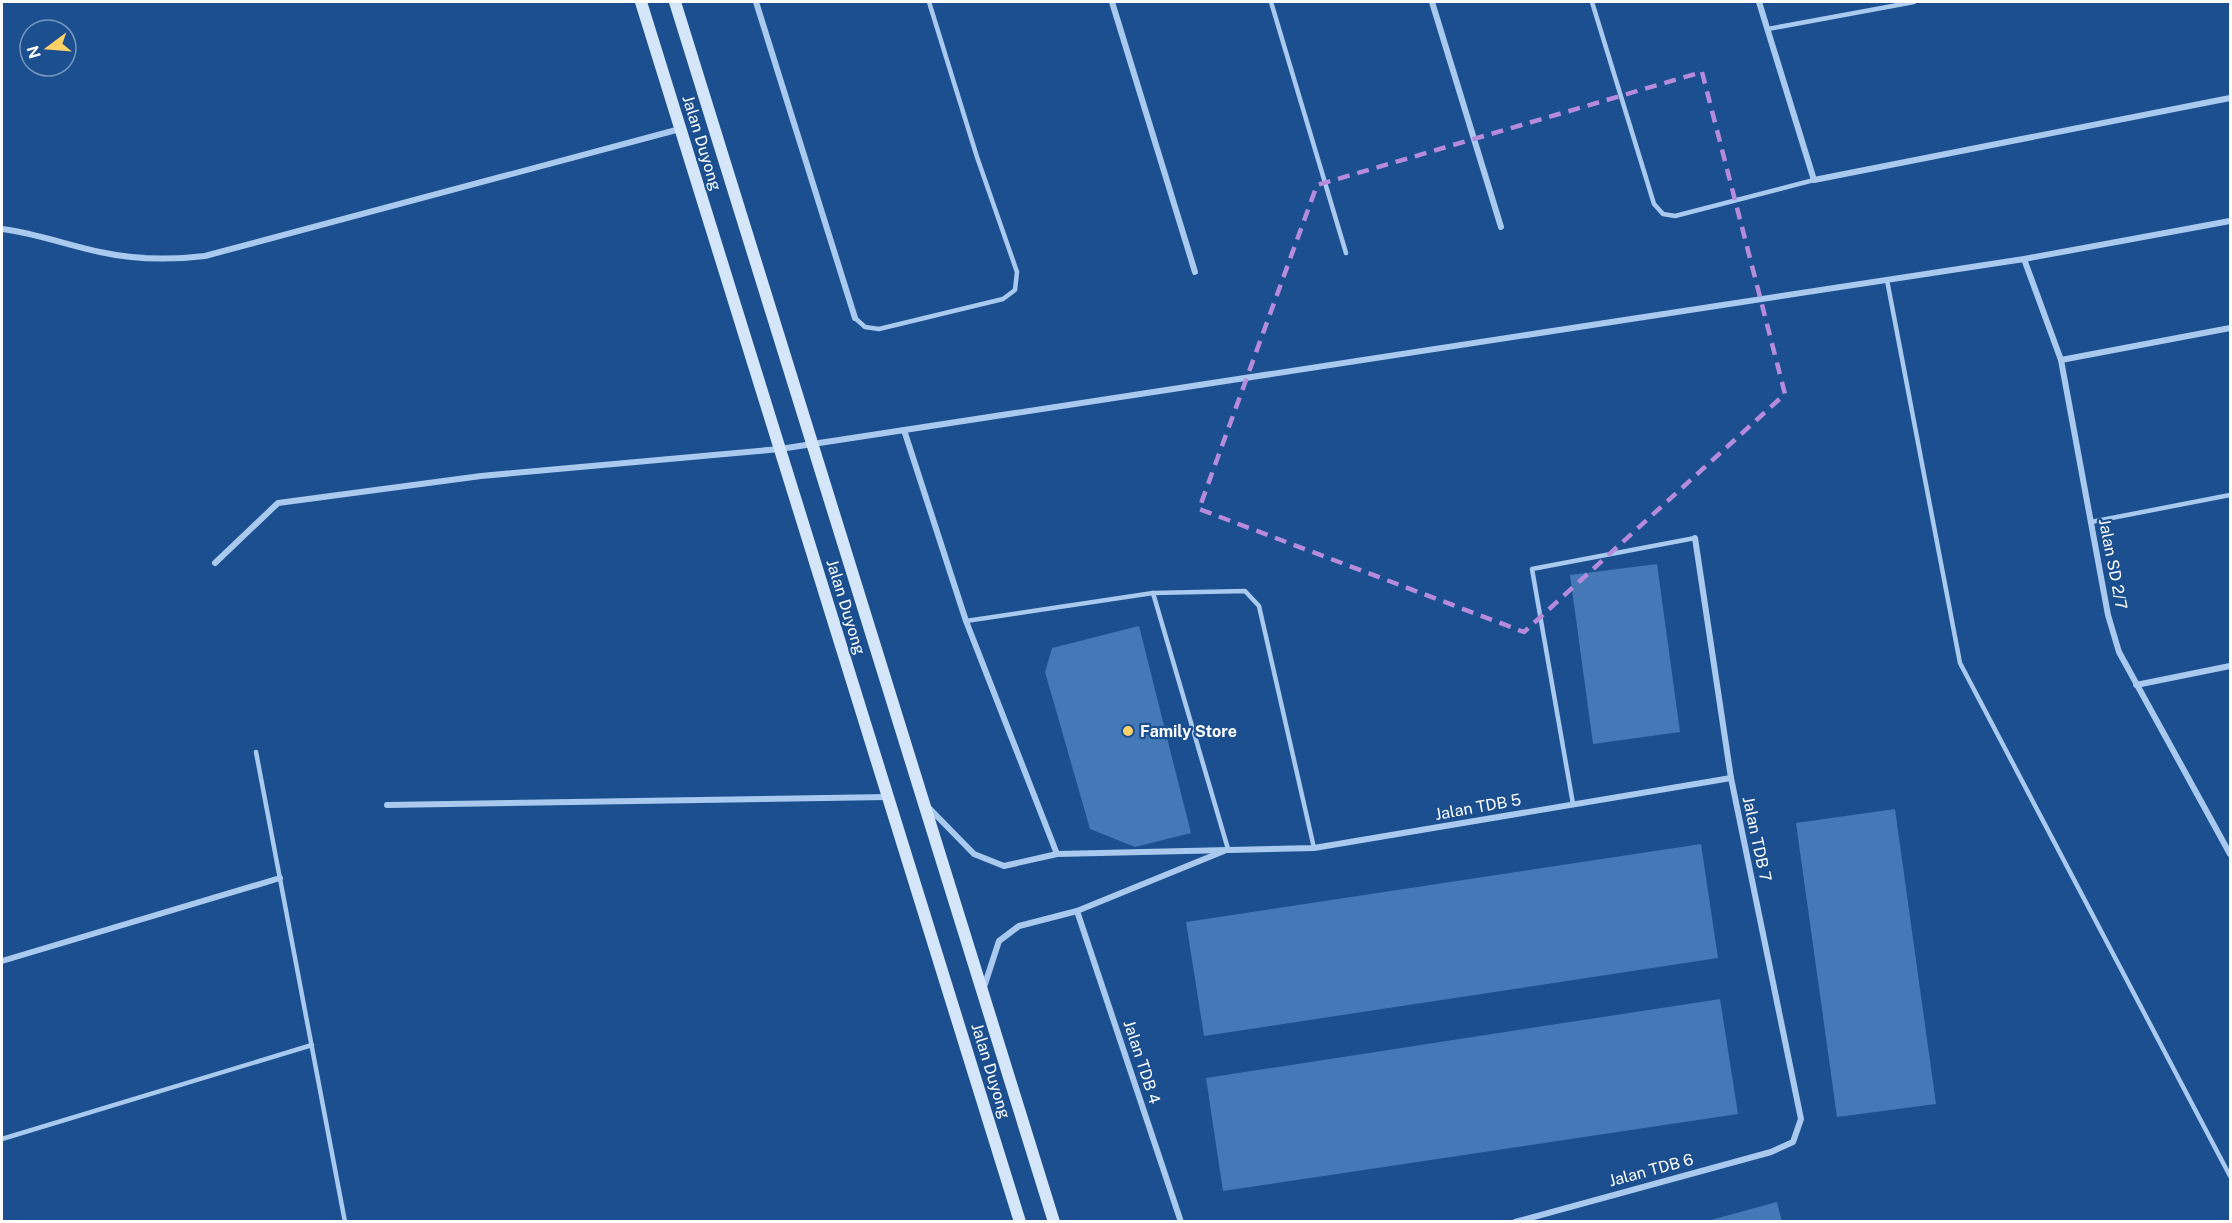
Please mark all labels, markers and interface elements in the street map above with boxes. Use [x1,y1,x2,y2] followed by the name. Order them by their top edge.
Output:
[18,18,78,78] north arrow
[23,43,45,61] text: N
[678,93,726,193] street label: Jalan Duyong
[2095,517,2131,611] street label: Jalan SD 2/7
[822,557,870,657] street label: Jalan Duyong
[1140,722,1237,741] place label: Family Store
[1121,724,1135,738] marker: Family Store
[1433,790,1523,824] street label: Jalan TDB 5
[1739,795,1775,883] street label: Jalan TDB 7
[1120,1018,1164,1106] street label: Jalan TDB 4
[967,1021,1015,1121] street label: Jalan Duyong
[1607,1150,1695,1190] street label: Jalan TDB 6

